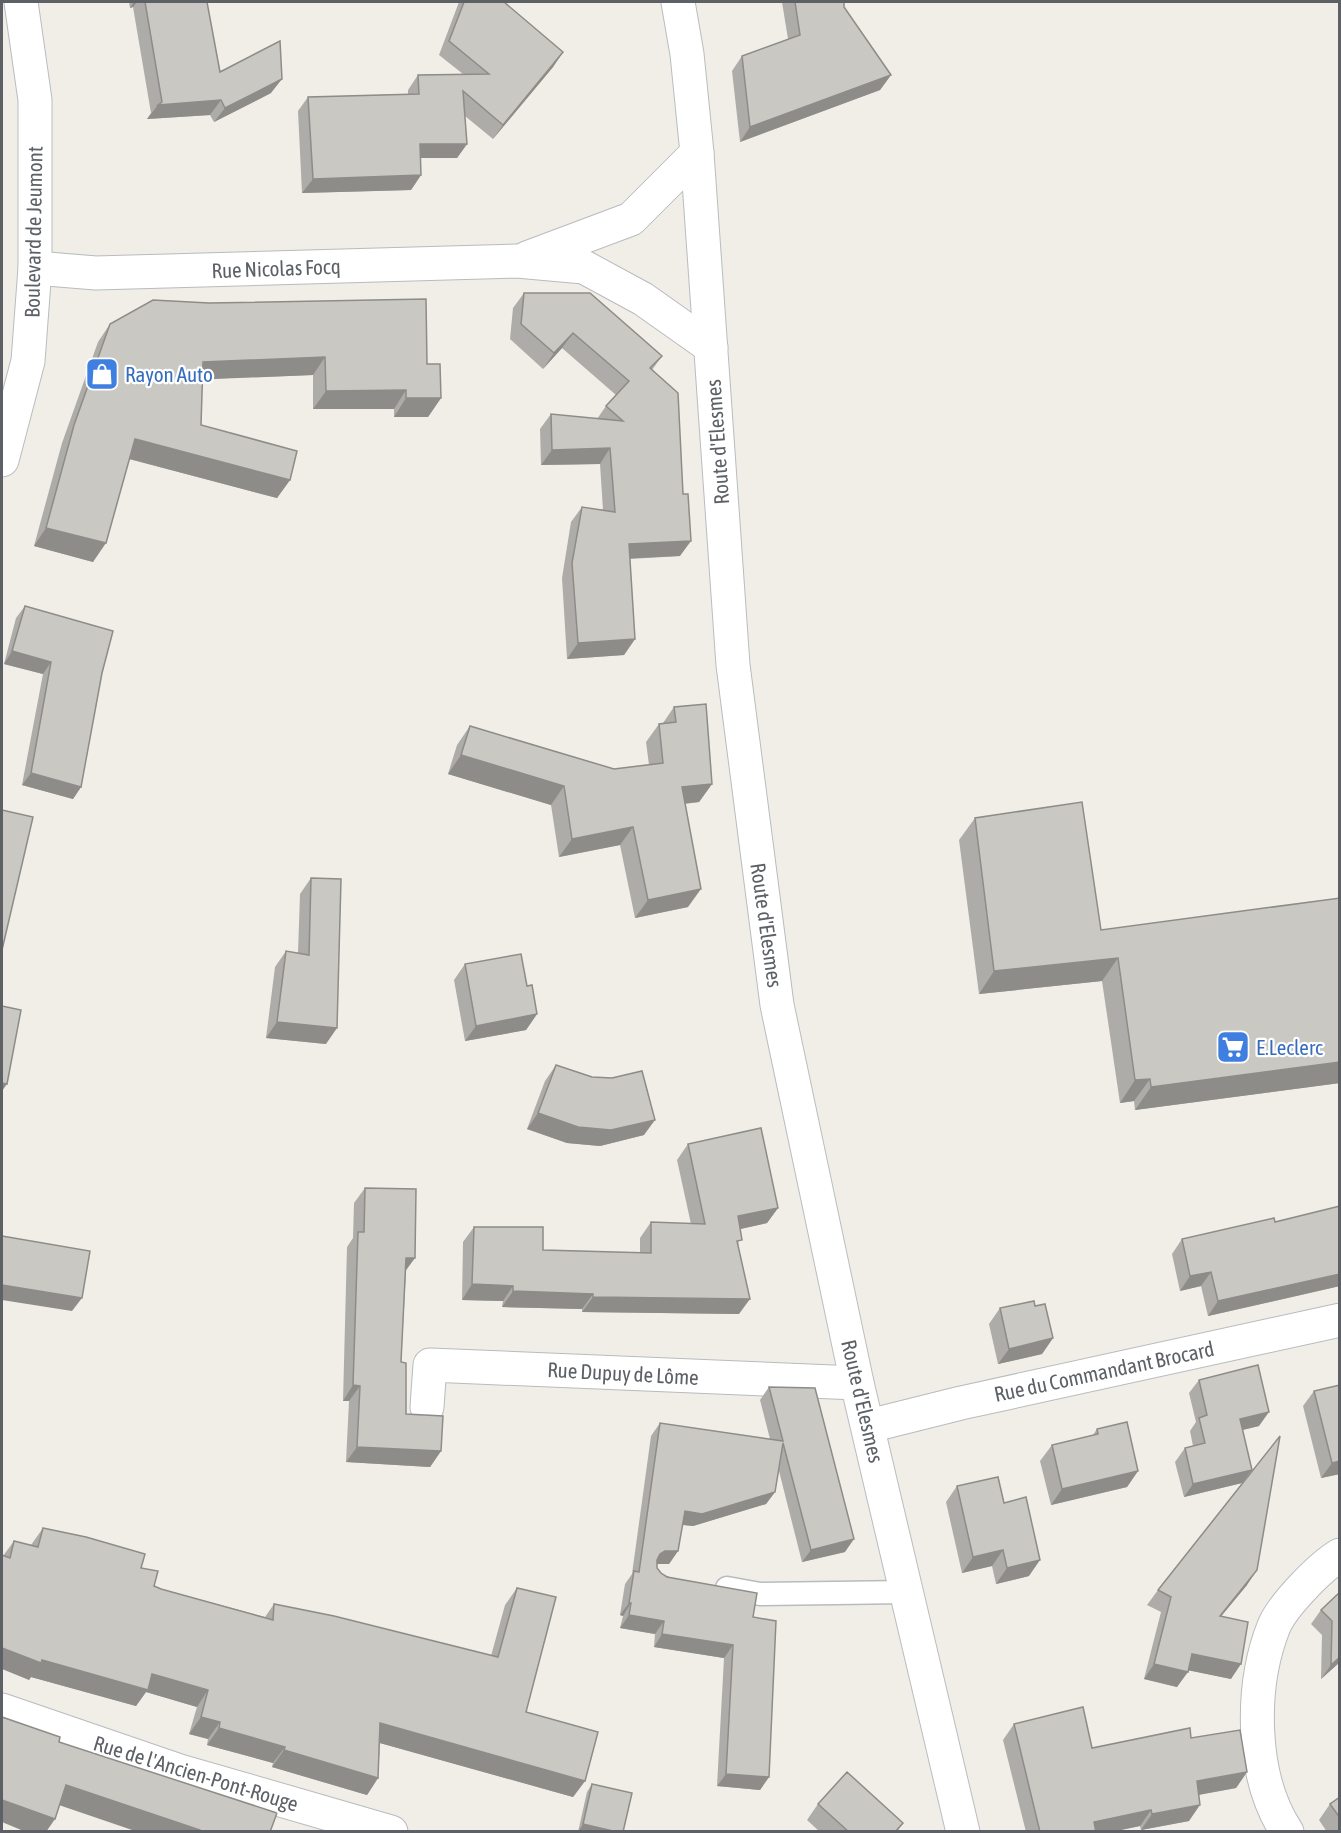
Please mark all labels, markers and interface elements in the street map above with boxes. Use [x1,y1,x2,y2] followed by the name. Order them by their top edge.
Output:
[20,146,46,318] street label: Boulevard de Jeumont
[211,254,341,282] street label: Rue Nicolas Focq
[84,356,120,392] shop icon: Rayon Auto
[125,362,213,386] place label: Rayon Auto
[701,379,733,505] street label: Route d'Elesmes
[746,861,788,989] street label: Route d'Elesmes
[1215,1029,1251,1065] supermarket icon: E.Leclerc
[1256,1035,1323,1059] place label: E.Leclerc
[992,1336,1216,1406] street label: Rue du Commandant Brocard
[837,1337,889,1465] street label: Route d'Elesmes
[547,1357,699,1389] street label: Rue Dupuy de Lôme
[91,1730,301,1816] street label: Rue de l'Ancien-Pont-Rouge

